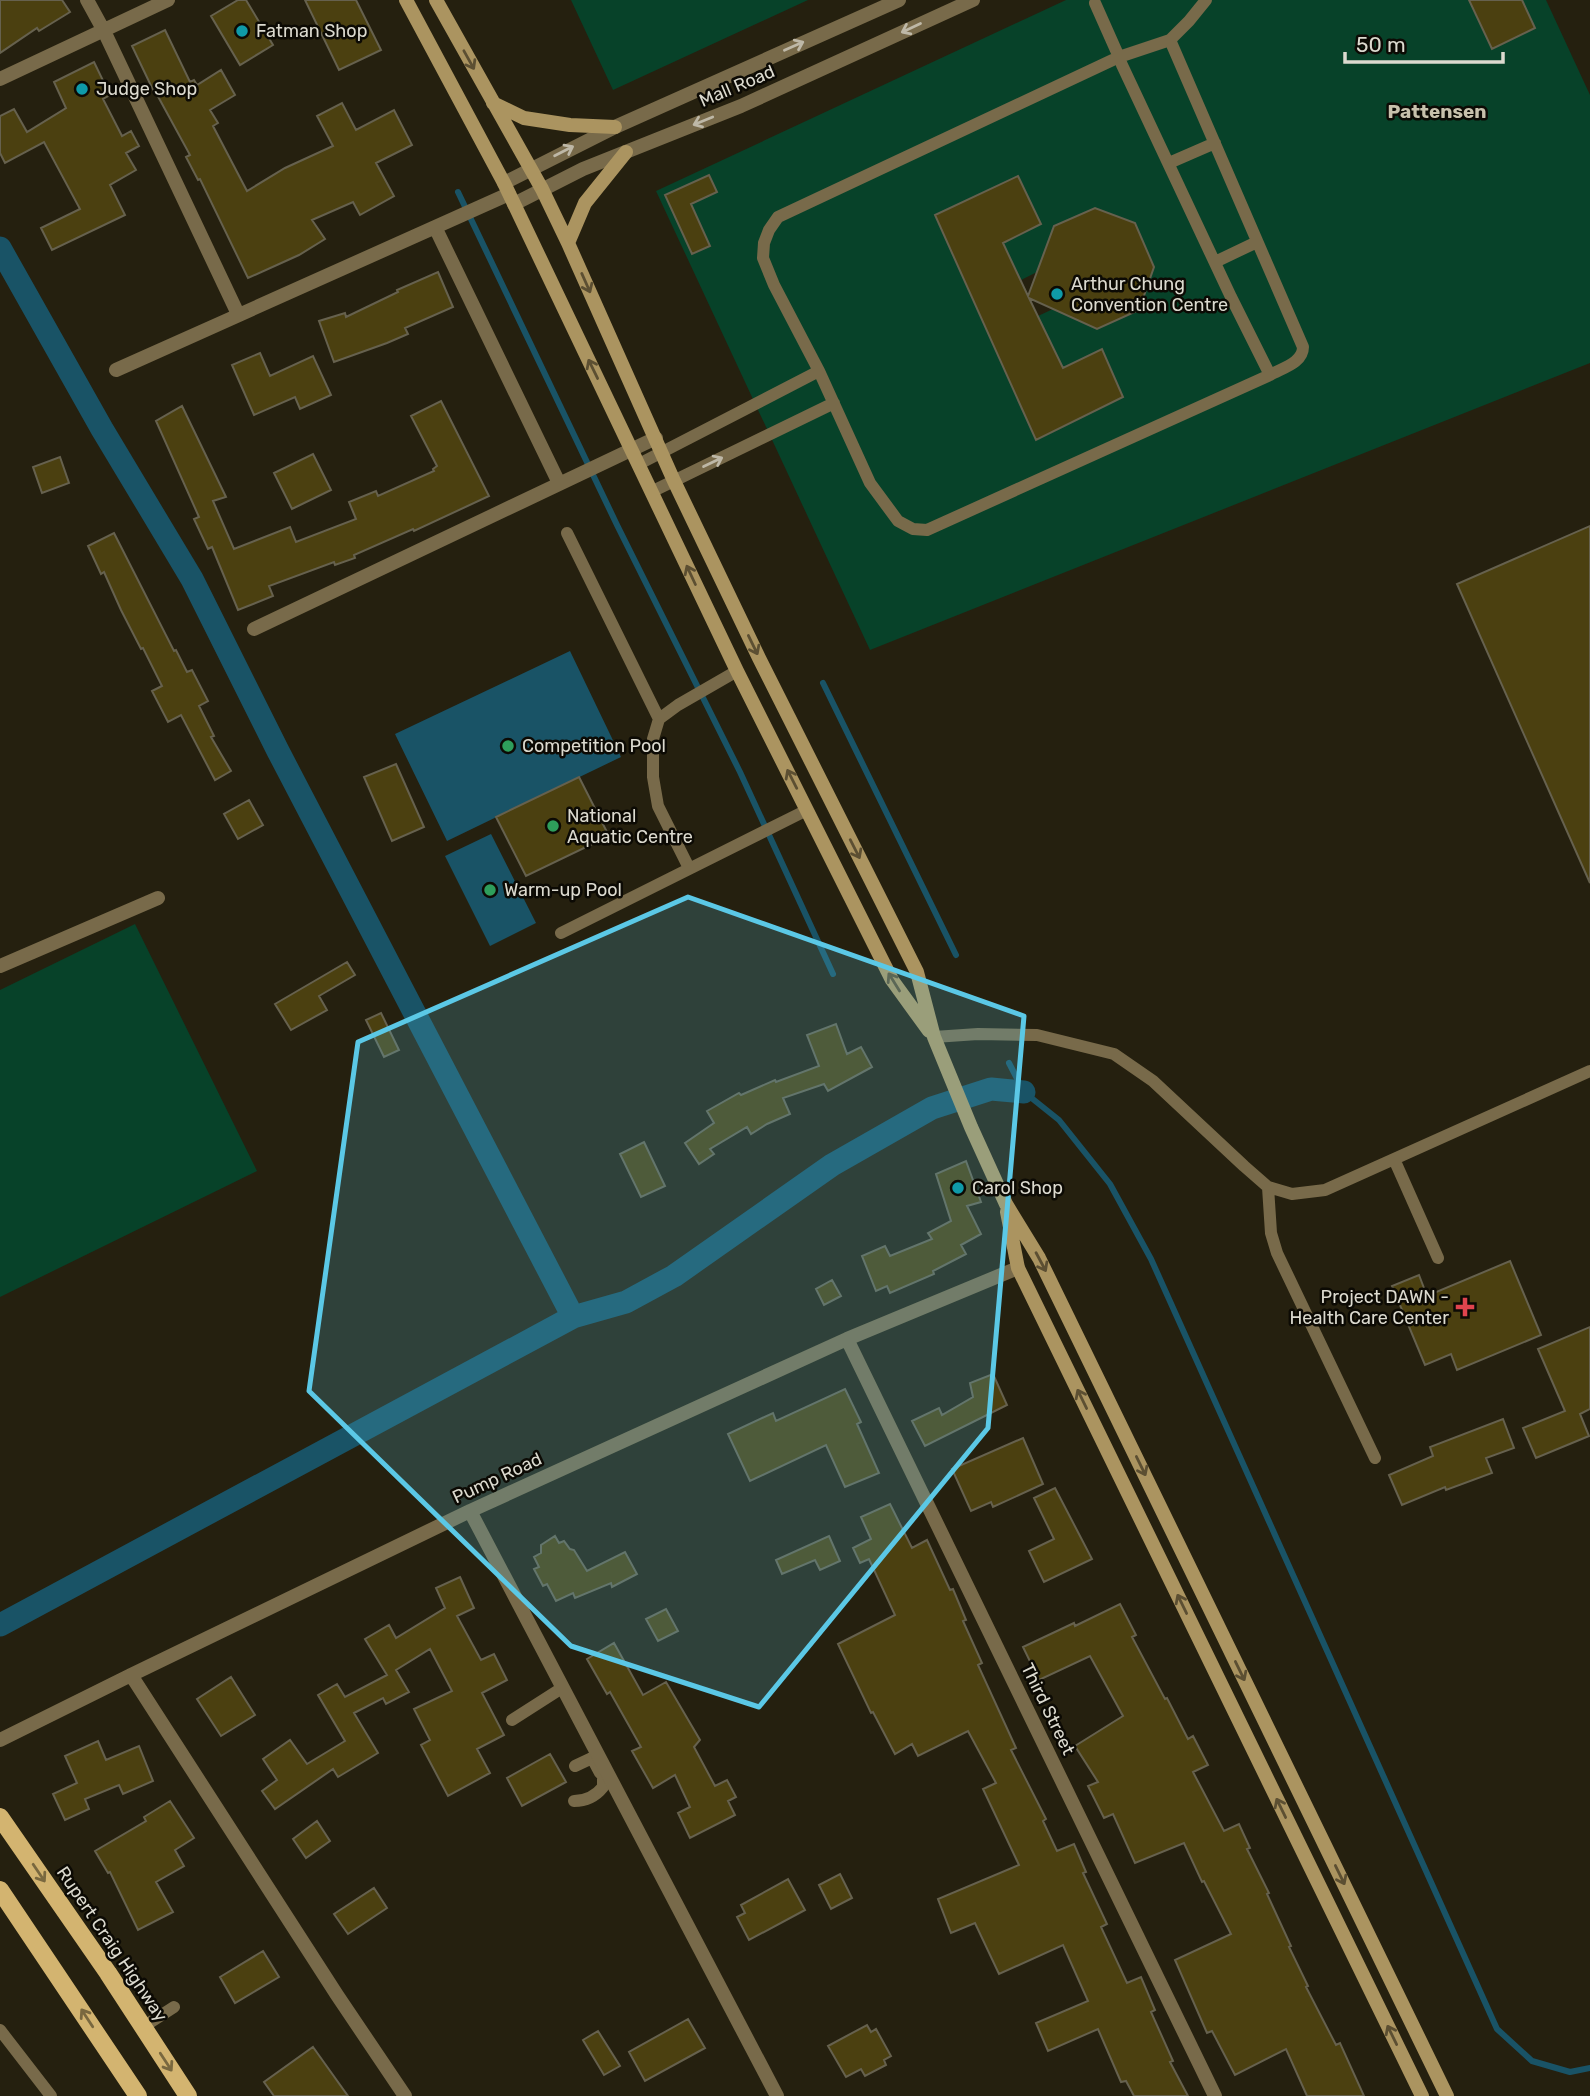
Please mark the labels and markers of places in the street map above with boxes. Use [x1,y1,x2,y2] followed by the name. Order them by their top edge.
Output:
[256,20,367,42] place label: Fatman Shop
[234,23,250,39] marker: Fatman Shop
[96,78,197,100] place label: Judge Shop
[74,81,90,97] marker: Judge Shop
[1071,273,1228,316] place label: Arthur Chung Convention Centre
[1049,286,1065,302] marker: Arthur Chung Convention Centre
[522,735,666,757] place label: Competition Pool
[500,738,516,754] marker: Competition Pool
[567,805,693,848] place label: National Aquatic Centre
[545,818,561,834] marker: National Aquatic Centre
[504,879,622,901] place label: Warm-up Pool
[482,882,498,898] marker: Warm-up Pool
[972,1177,1063,1199] place label: Carol Shop
[950,1180,966,1196] marker: Carol Shop
[1289,1286,1449,1329] place label: Project DAWN - Health Care Center
[1455,1297,1475,1317] marker: Project DAWN - Health Care Center

